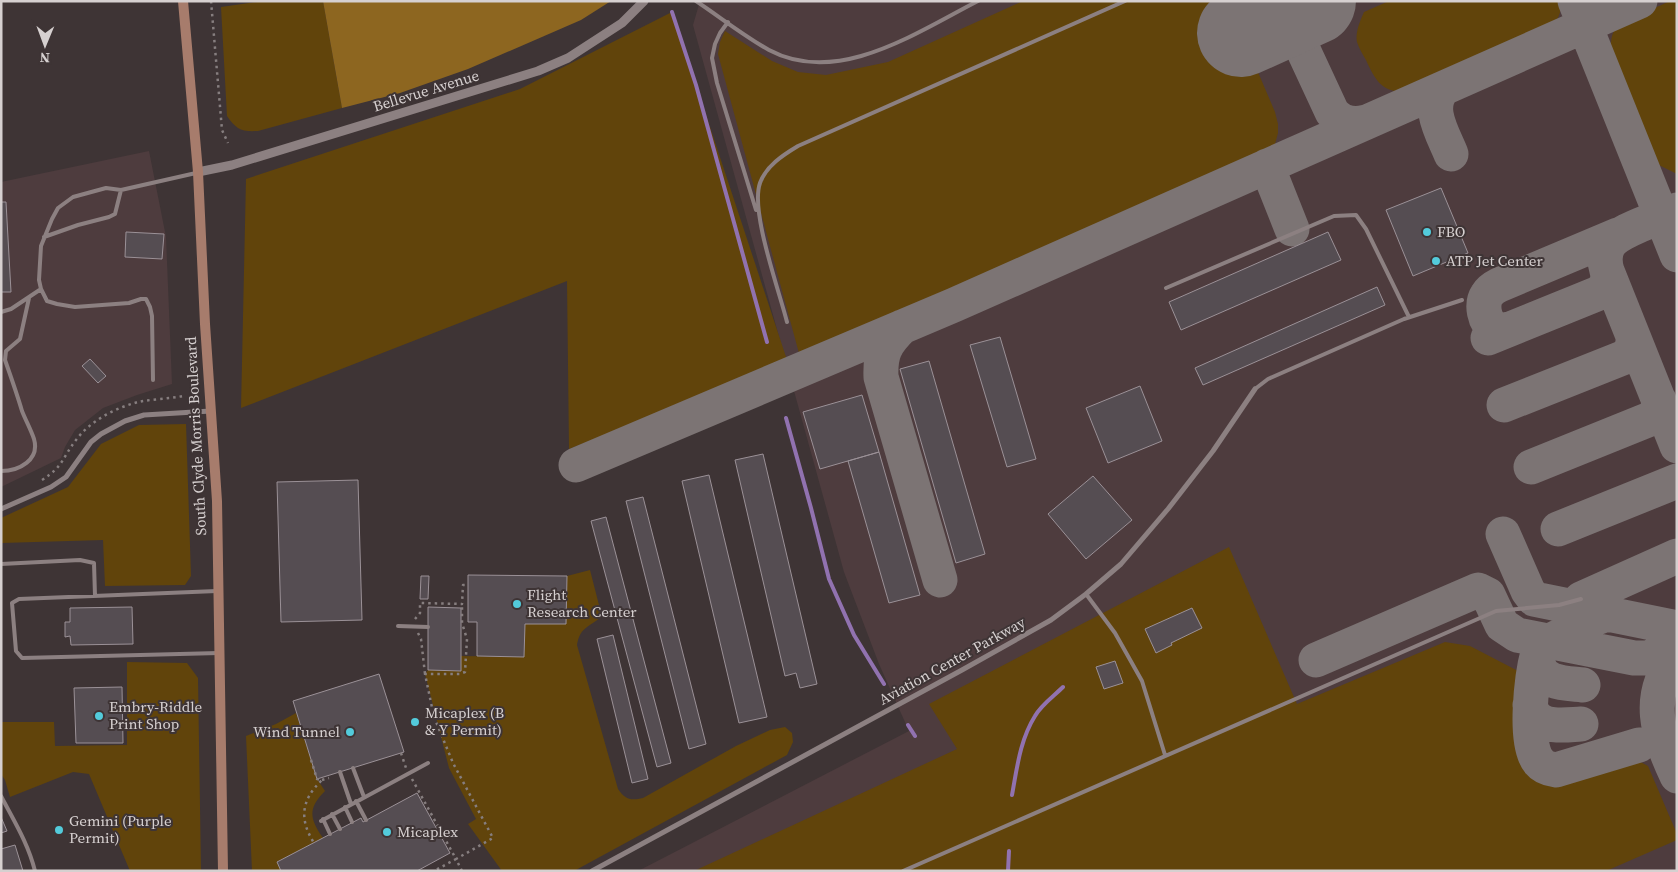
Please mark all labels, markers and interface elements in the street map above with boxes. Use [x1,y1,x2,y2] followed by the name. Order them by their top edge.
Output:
[20,20,70,70] north arrow
[39,48,50,68] text: N
[370,64,482,117] street label: Bellevue Avenue
[1437,221,1465,242] place label: FBO
[1421,226,1433,238] marker: FBO
[1446,250,1543,271] place label: ATP Jet Center
[1430,255,1442,267] marker: ATP Jet Center
[180,336,211,536] street label: South Clyde Morris Boulevard
[527,584,637,622] place label: Flight Research Center
[511,598,523,610] marker: Flight Research Center
[875,611,1029,710] street label: Aviation Center Parkway
[109,696,203,734] place label: Embry-Riddle Print Shop
[425,702,504,740] place label: Micaplex (B & Y Permit)
[93,710,105,722] marker: Embry-Riddle Print Shop
[409,716,421,728] marker: Micaplex (B & Y Permit)
[253,721,341,742] place label: Wind Tunnel
[344,726,356,738] marker: Wind Tunnel
[69,810,172,848] place label: Gemini (Purple Permit)
[397,821,458,842] place label: Micaplex
[53,824,65,836] marker: Gemini (Purple Permit)
[381,826,393,838] marker: Micaplex

